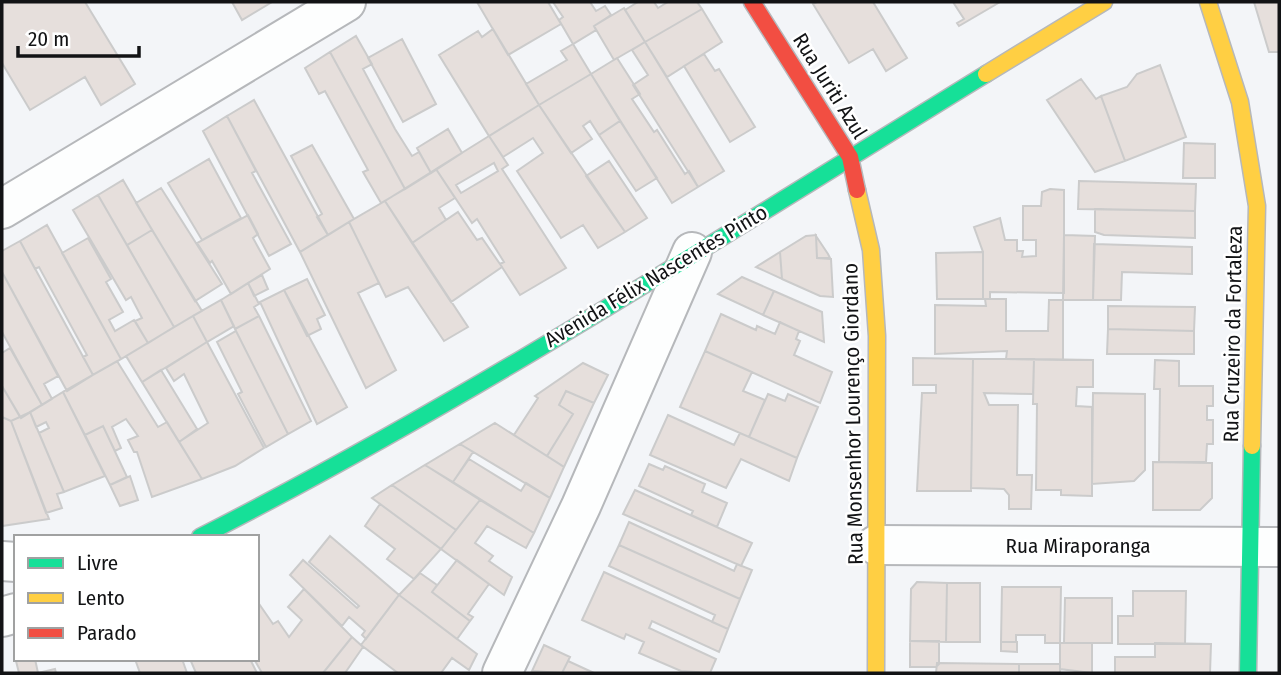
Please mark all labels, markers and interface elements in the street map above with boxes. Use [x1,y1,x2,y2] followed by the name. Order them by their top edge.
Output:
[18,14,138,58] scale bar
[28,26,69,52] text: 20 m
[787,28,873,144] street label: Rua Juriti Azul
[540,199,772,353] street label: Avenida Félix Nascentes Pinto
[1218,225,1248,443] street label: Rua Cruzeiro da Fortaleza
[837,263,869,565] street label: Rua Monsenhor Lourenço Giordano
[1006,533,1150,559] street label: Rua Miraporanga
[14,535,259,661] legend
[77,550,118,576] text: Livre
[77,585,125,611] text: Lento
[77,620,136,646] text: Parado

